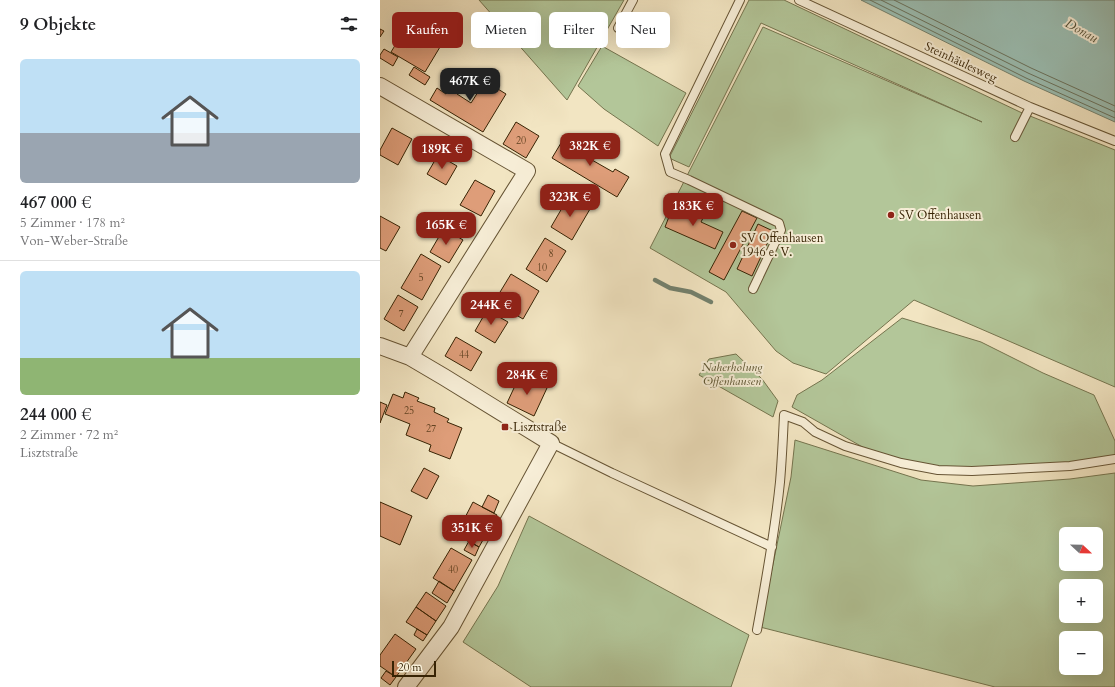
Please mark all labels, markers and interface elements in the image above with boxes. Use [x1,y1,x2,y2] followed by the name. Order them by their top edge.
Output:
[392,12,463,48] chip: Kaufen
[471,12,541,48] chip: Mieten
[549,12,608,48] chip: Filter
[616,12,670,48] chip: Neu
[20,13,96,36] text: 9 Objekte
[338,13,360,35] icon: filters
[1062,14,1102,47] water label: Donau
[922,38,1000,86] street label: Steinhäulesweg
[437,68,503,102] pin: 467K €
[449,72,491,90] text: 467K €
[154,85,226,157] icon: home
[557,133,623,167] pin: 382K €
[516,134,526,148] house number: 20
[409,136,475,170] pin: 189K €
[569,137,611,155] text: 382K €
[421,140,463,158] text: 189K €
[537,184,603,218] pin: 323K €
[549,188,591,206] text: 323K €
[20,191,92,214] text: 467 000 €
[660,193,726,227] pin: 183K €
[672,197,714,215] text: 183K €
[899,207,982,223] place label: SV Offenhausen
[886,210,896,220] marker: SV Offenhausen
[413,212,479,246] pin: 165K €
[20,214,125,232] text: 5 Zimmer · 178 m²
[425,216,467,234] text: 165K €
[741,230,824,260] place label: SV Offenhausen 1946 e. V.
[20,232,128,250] text: Von-Weber-Straße
[728,240,738,250] marker: SV Offenhausen 1946 e. V.
[548,247,554,261] house number: 8
[537,261,547,275] house number: 10
[418,271,424,285] house number: 5
[458,292,524,326] pin: 244K €
[470,296,512,314] text: 244K €
[154,297,226,369] icon: home
[398,307,404,321] house number: 7
[459,348,469,362] house number: 44
[701,359,763,389] park label: Naherholung Offenhausen
[494,362,560,396] pin: 284K €
[506,366,548,384] text: 284K €
[20,403,92,426] text: 244 000 €
[404,404,414,418] house number: 25
[513,419,567,435] place label: Lisztstraße
[426,422,436,436] house number: 27
[500,422,510,432] marker: Lisztstraße
[20,426,118,444] text: 2 Zimmer · 72 m²
[20,444,78,462] text: Lisztstraße
[439,515,505,549] pin: 351K €
[451,519,493,537] text: 351K €
[1059,527,1103,571] north arrow
[1059,527,1103,675] map controls
[448,563,458,577] house number: 40
[1059,579,1103,623] button: +
[1059,631,1103,675] button: −
[392,659,436,678] scale bar
[398,660,422,675] text: 20 m

